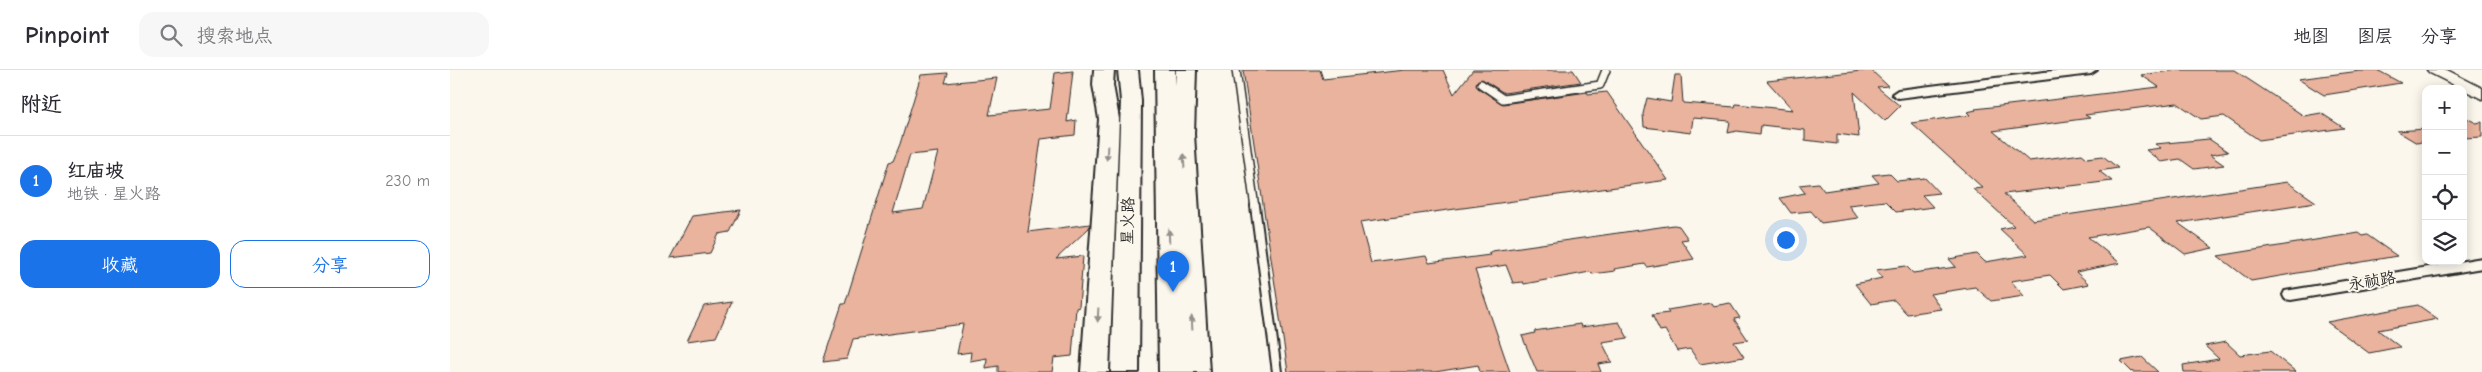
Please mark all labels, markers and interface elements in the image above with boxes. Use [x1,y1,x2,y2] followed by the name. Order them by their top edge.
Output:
[139,12,489,57] search box
[25,21,109,49] text: Pinpoint
[157,21,185,49] icon: search
[197,25,273,47] text: 搜索地点
[2293,26,2329,47] text: 地图
[2357,26,2393,47] text: 图层
[2421,26,2457,47] text: 分享
[2422,85,2467,265] map controls
[2422,85,2467,130] button: +
[20,92,62,116] text: 附近
[2422,130,2467,175] button: −
[1103,145,1111,161] one-way arrow
[1180,153,1188,169] one-way arrow
[67,160,124,182] text: 红庙坡
[33,172,39,190] text: 1
[385,172,430,190] text: 230 m
[2422,175,2467,220] button: locate
[67,185,161,203] text: 地铁 · 星火路
[1119,197,1137,245] street label: 星火路
[2422,220,2467,265] button: layers
[1773,227,1799,253] your location
[1165,228,1173,244] one-way arrow
[20,240,220,288] button: 收藏
[230,240,430,288] button: 分享
[1157,251,1189,292] pin: 1
[2347,268,2397,294] street label: 永祯路
[1094,308,1102,324] one-way arrow
[1188,315,1196,331] one-way arrow

